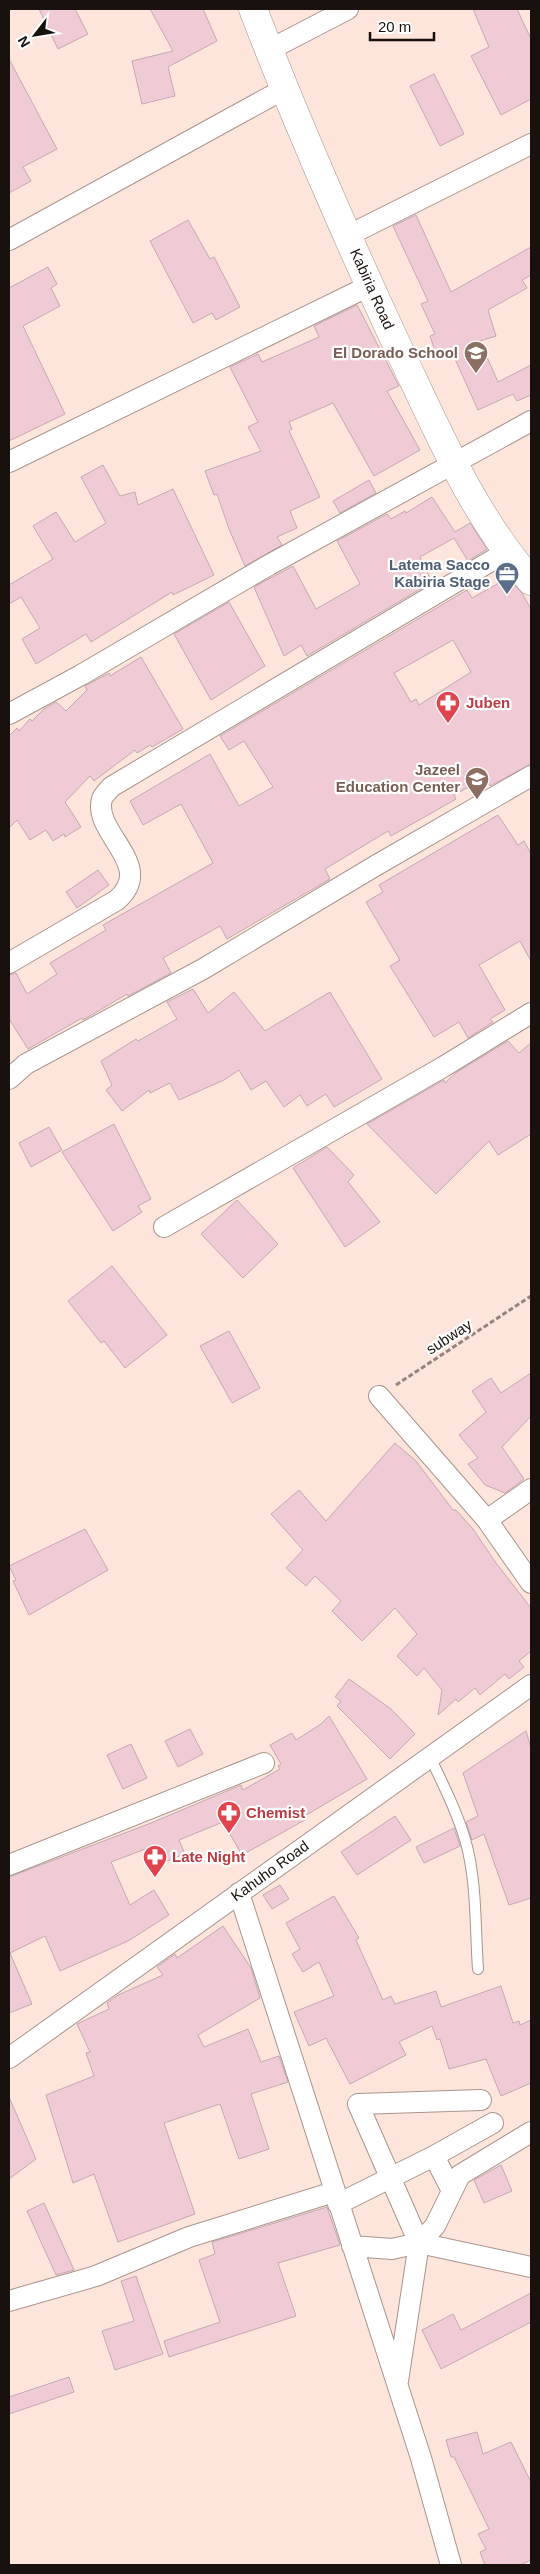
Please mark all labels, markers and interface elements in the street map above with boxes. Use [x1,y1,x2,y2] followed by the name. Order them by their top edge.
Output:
[10,10,60,60] north arrow
[370,10,434,42] scale bar
[378,18,411,35] text: 20 m
[14,33,33,50] text: N
[347,246,398,332] street label: Kabiria Road
[463,340,489,374] school or university icon: El Dorado School
[333,344,458,361] place label: El Dorado School
[389,556,490,590] place label: Latema Sacco Kabiria Stage
[494,561,520,595] office icon: Latema Sacco Kabiria Stage
[435,690,461,724] pharmacy icon: Juben
[466,694,510,711] place label: Juben
[336,761,460,795] place label: Jazeel Education Center
[464,766,490,800] school or university icon: Jazeel Education Center
[423,1315,475,1358] street label: subway
[216,1800,242,1834] pharmacy icon: Chemist
[246,1804,305,1821] place label: Chemist
[228,1837,312,1904] street label: Kahuho Road
[142,1844,168,1878] pharmacy icon: Late Night
[172,1848,245,1865] place label: Late Night

